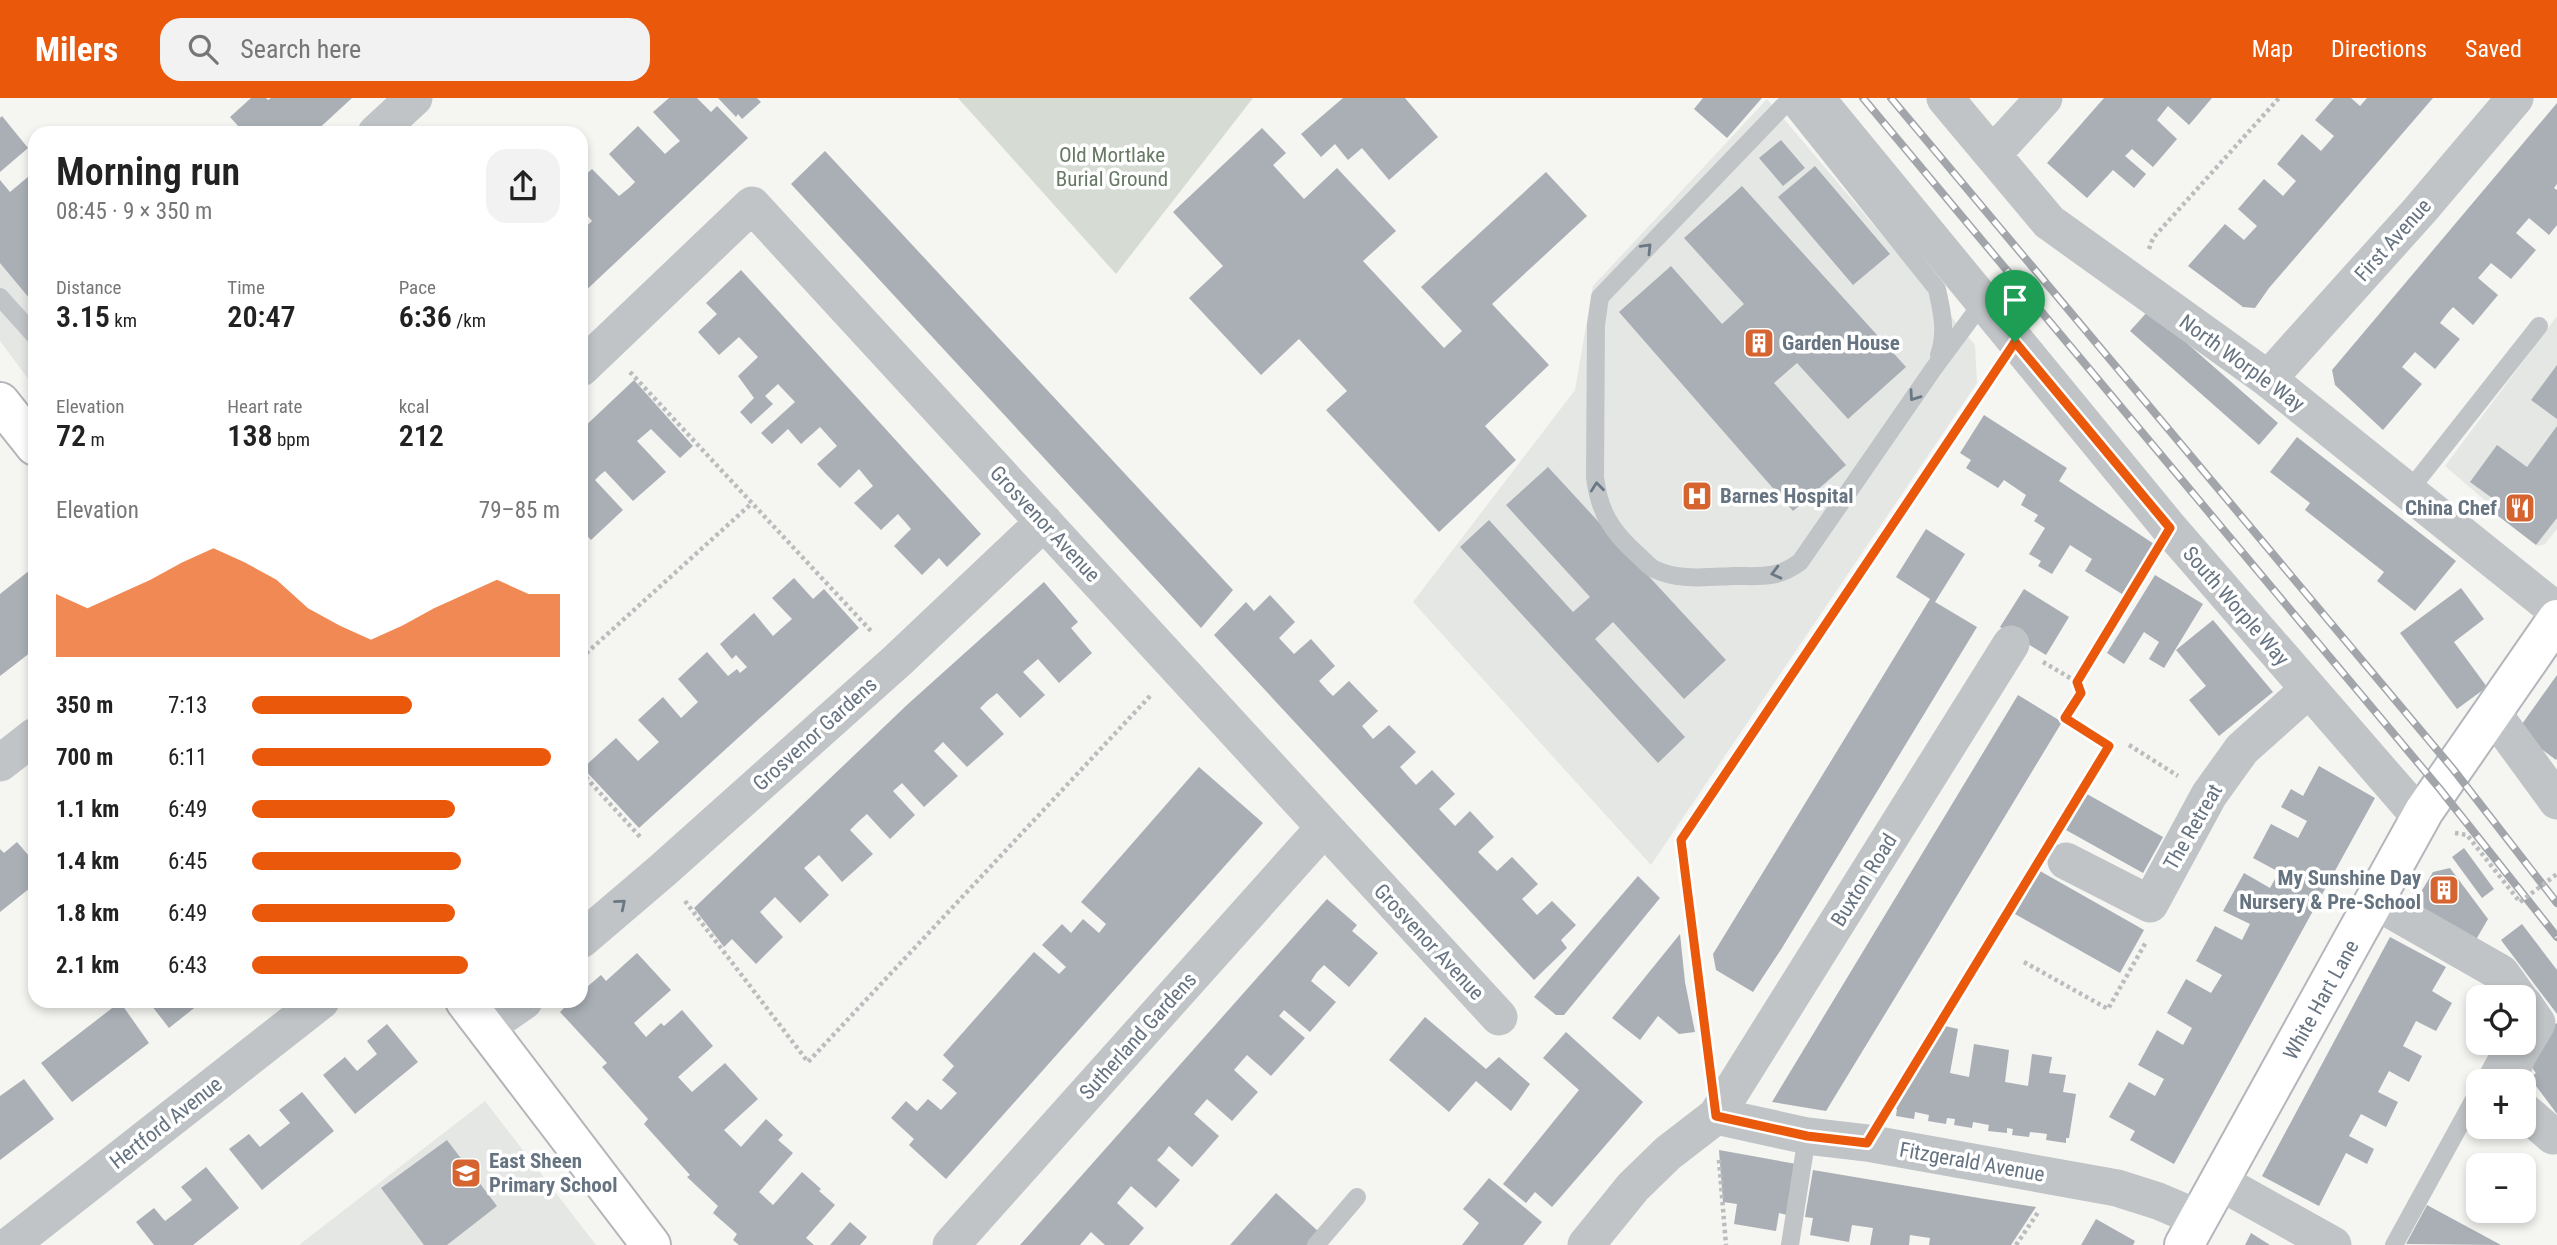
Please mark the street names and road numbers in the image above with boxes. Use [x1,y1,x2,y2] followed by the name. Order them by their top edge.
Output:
[2350,194,2436,286] street label: First Avenue
[2175,310,2309,416] street label: North Worple Way
[985,461,1105,587] street label: Grosvenor Avenue
[2178,542,2294,670] street label: South Worple Way
[748,672,882,796] street label: Grosvenor Gardens
[2159,780,2227,874] street label: The Retreat
[1826,829,1902,931] street label: Buxton Road
[1369,879,1489,1005] street label: Grosvenor Avenue
[2278,936,2364,1064] street label: White Hart Lane
[1075,968,1201,1104] street label: Sutherland Gardens
[105,1072,227,1174] street label: Hertford Avenue
[1898,1137,2047,1187] street label: Fitzgerald Avenue

